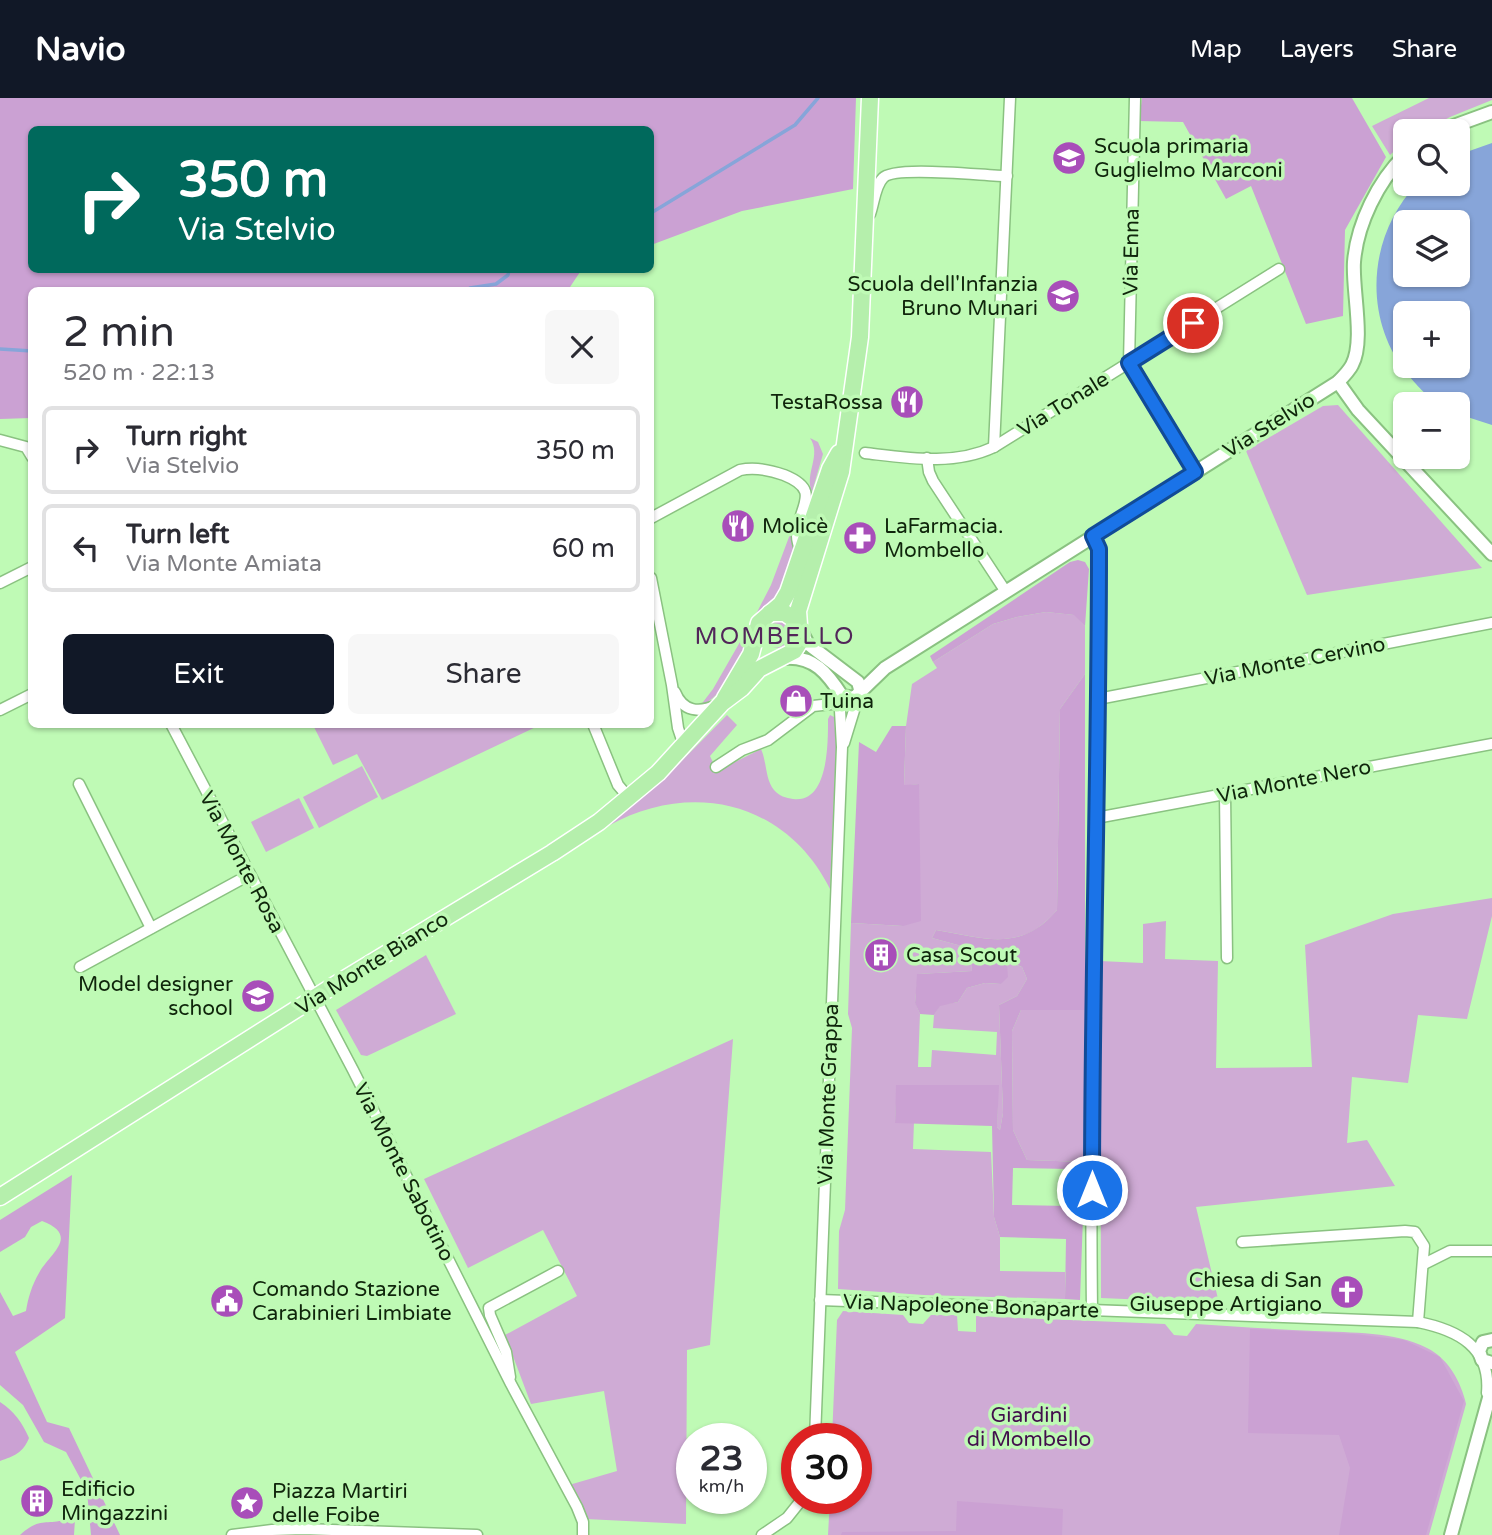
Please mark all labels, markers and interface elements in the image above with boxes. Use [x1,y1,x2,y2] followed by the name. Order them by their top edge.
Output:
[35,30,126,69] text: Navio
[1190,35,1242,64] text: Map
[1280,35,1354,64] text: Layers
[1392,35,1457,64] text: Share
[1393,119,1470,469] map controls
[1393,119,1470,196] button: search
[1094,134,1283,183] place label: Scuola primaria Guglielmo Marconi
[1050,139,1088,177] school or university icon: Scuola primaria Guglielmo Marconi
[178,151,328,210] text: 350 m
[63,154,154,245] icon: right
[1118,208,1145,296] street label: Via Enna
[1393,210,1470,287] button: layers
[178,211,336,249] text: Via Stelvio
[848,272,1038,321] place label: Scuola dell'Infanzia Bruno Munari
[1044,277,1082,315] school or university icon: Scuola dell'Infanzia Bruno Munari
[1163,293,1223,353] pin
[1393,301,1470,378] button: +
[1174,304,1212,342] icon: arrive
[63,307,175,358] text: 2 min
[545,310,619,384] button: close
[63,359,215,387] text: 520 m · 22:13
[1013,367,1114,442] street label: Via Tonale
[888,383,926,421] restaurant icon: TestaRossa
[1219,387,1320,463] street label: Via Stelvio
[770,390,883,415] place label: TestaRossa
[1393,392,1470,469] button: −
[126,421,247,452] text: Turn right
[67,431,105,469] icon: right
[535,435,615,466] text: 350 m
[126,452,239,480] text: Via Stelvio
[719,507,757,545] restaurant icon: Molicè
[762,514,828,539] place label: Molicè
[884,514,1003,563] place label: LaFarmacia. Mombello
[126,519,229,550] text: Turn left
[841,519,879,557] pharmacy icon: LaFarmacia. Mombello
[67,529,105,567] icon: left
[552,533,615,564] text: 60 m
[126,550,322,578] text: Via Monte Amiata
[695,622,855,651] district label: MOMBELLO
[1203,632,1388,691] street label: Via Monte Cervino
[63,634,334,714] button: Exit
[348,634,619,714] button: Share
[777,682,815,720] shop icon: Tuina
[820,689,874,714] place label: Tuina
[1215,754,1373,809] street label: Via Monte Nero
[194,787,289,937] street label: Via Monte Rosa
[291,906,453,1021] street label: Via Monte Bianco
[862,936,900,974] building icon: Casa Scout
[906,943,1017,968] place label: Casa Scout
[78,972,233,1021] place label: Model designer school
[239,977,277,1015] school or university icon: Model designer school
[813,1003,844,1185] street label: Via Monte Grappa
[348,1079,459,1266] street label: Via Monte Sabotino
[1055,1153,1129,1227] position arrow
[1130,1268,1322,1317] place label: Chiesa di San Giuseppe Artigiano
[1328,1273,1366,1311] church icon: Chiesa di San Giuseppe Artigiano
[252,1277,452,1326] place label: Comando Stazione Carabinieri Limbiate
[208,1282,246,1320] public building icon: Comando Stazione Carabinieri Limbiate
[843,1290,1100,1323] street label: Via Napoleone Bonaparte
[967,1403,1091,1452] park label: Giardini di Mombello
[781,1423,872,1514] speed limit sign: 30
[700,1438,743,1480] text: 23
[699,1475,744,1497] text: km/h
[61,1477,168,1526] place label: Edificio Mingazzini
[272,1479,408,1528] place label: Piazza Martiri delle Foibe
[18,1482,56,1520] building icon: Edificio Mingazzini
[228,1484,266,1522] place icon: Piazza Martiri delle Foibe

